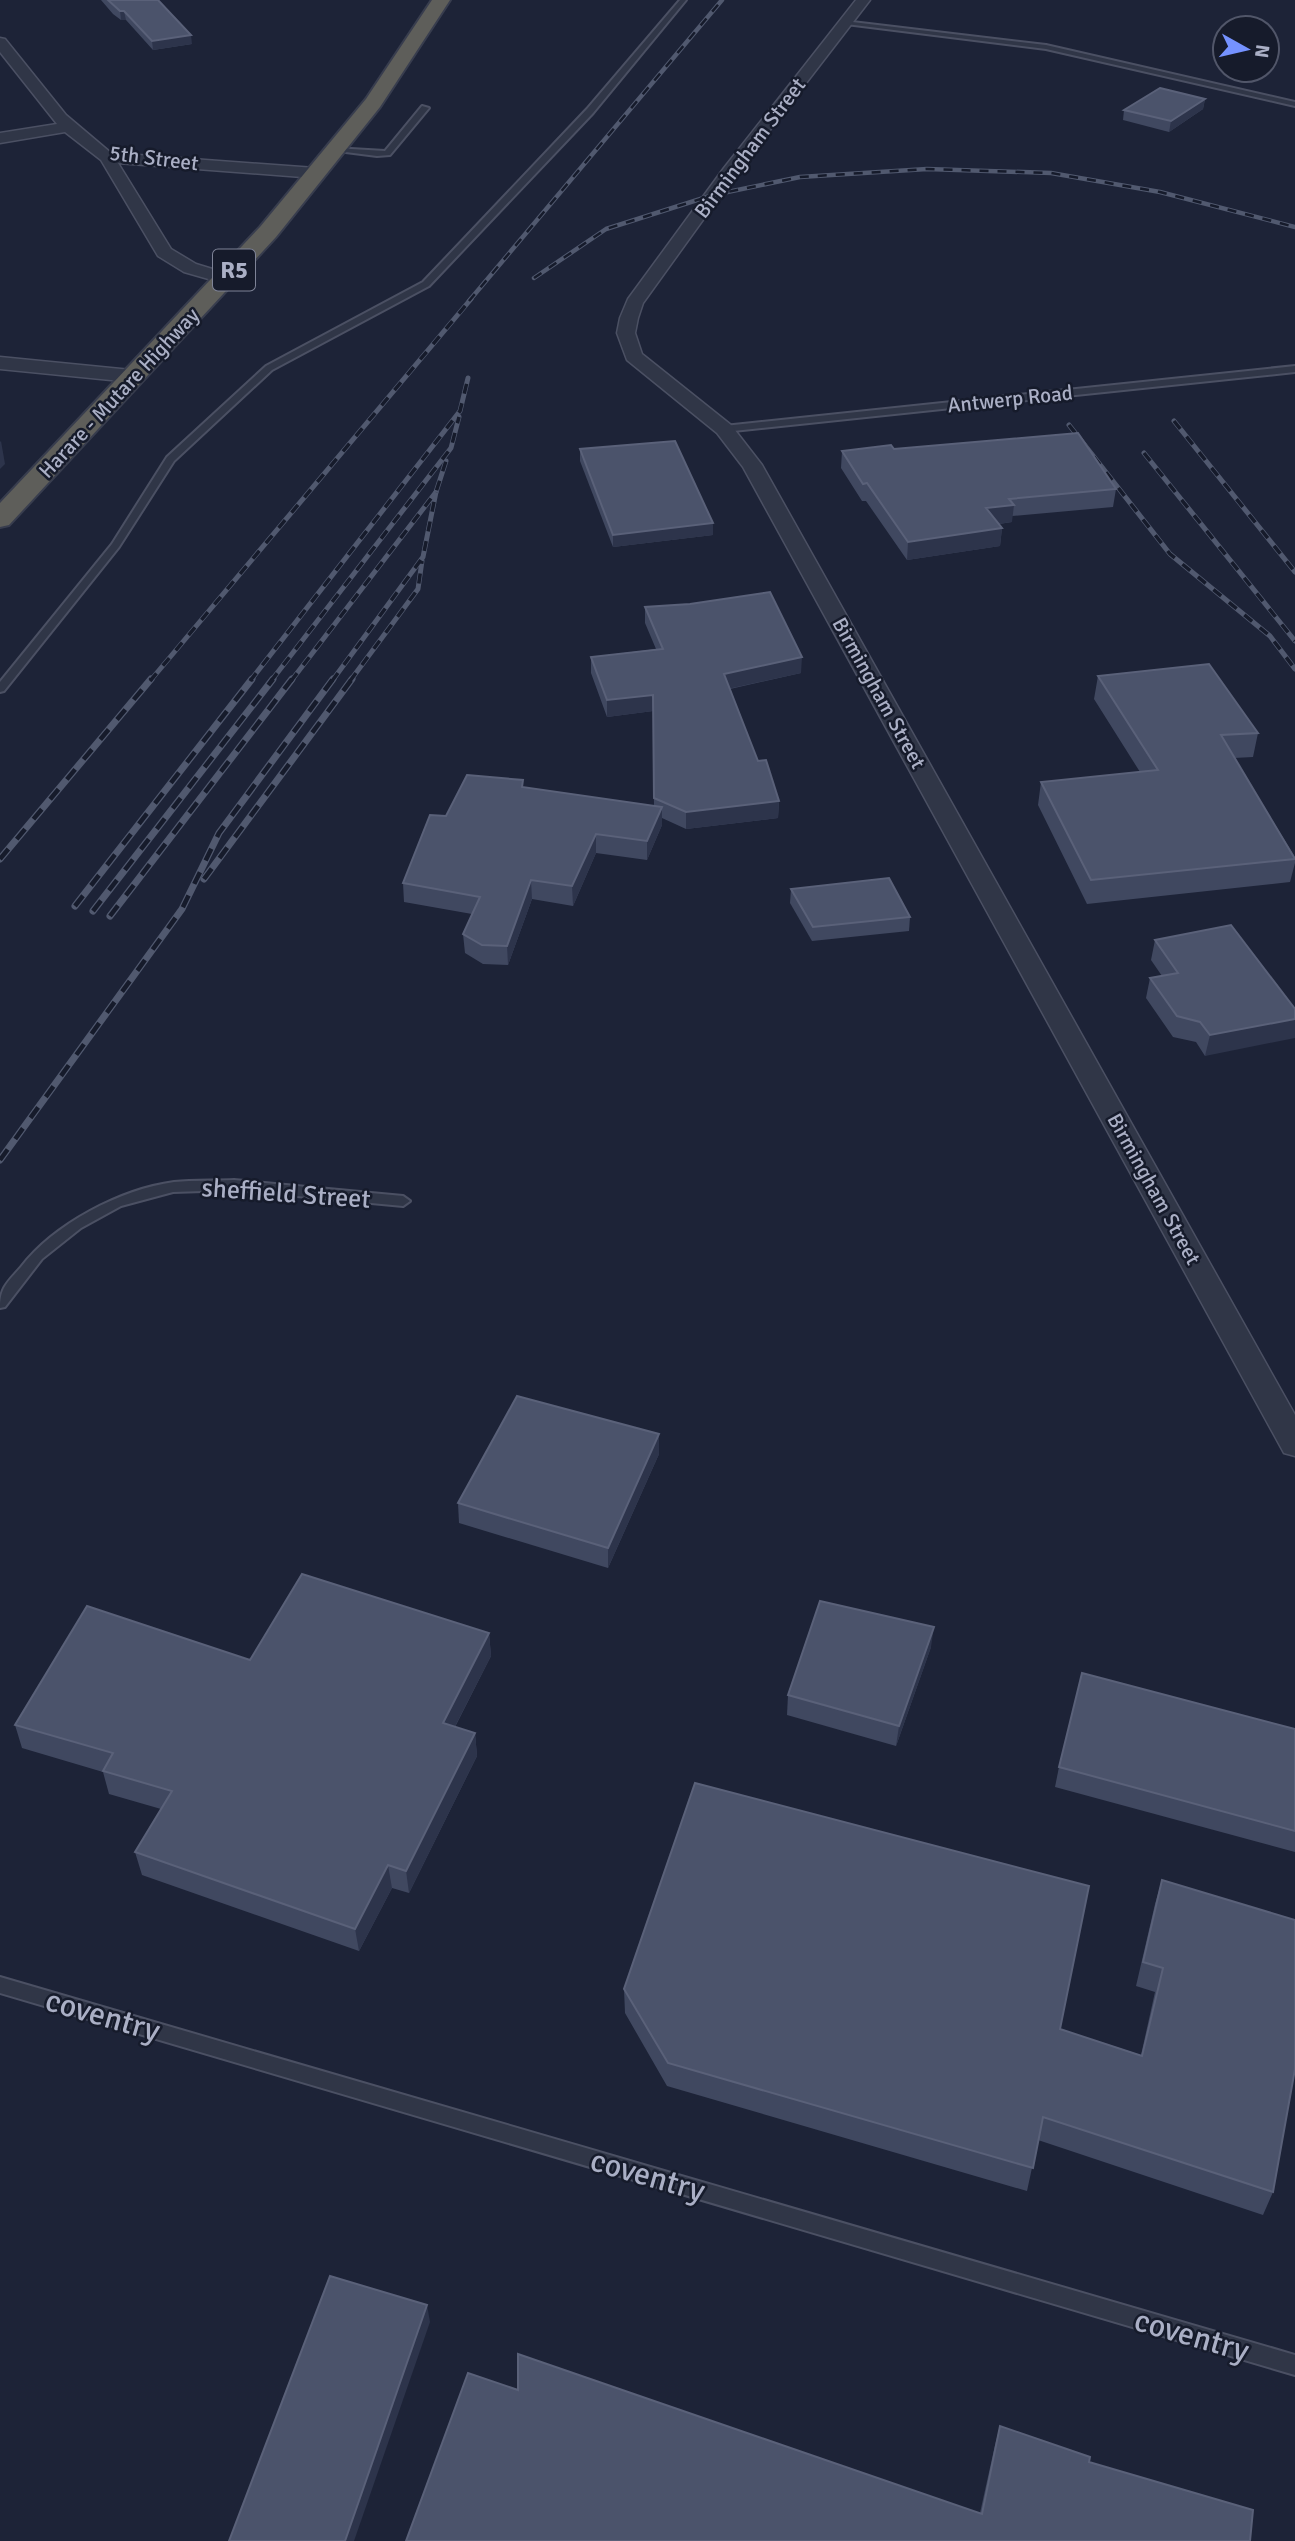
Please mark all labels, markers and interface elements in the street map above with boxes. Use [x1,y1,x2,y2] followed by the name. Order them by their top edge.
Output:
[1211,14,1281,84] north arrow
[1249,43,1275,59] text: N
[689,73,811,223] street label: Birmingham Street
[108,140,200,176] street label: 5th Street
[213,249,255,290] road number: R5
[33,302,205,484] street label: Harare - Mutare Highway
[946,380,1074,418] street label: Antwerp Road
[827,613,931,773] street label: Birmingham Street
[1102,1109,1206,1269] street label: Birmingham Street
[200,1172,372,1216] street label: sheffield Street
[41,1981,165,2050] street label: coventry
[586,2141,710,2210] street label: coventry
[1130,2301,1254,2370] street label: coventry

